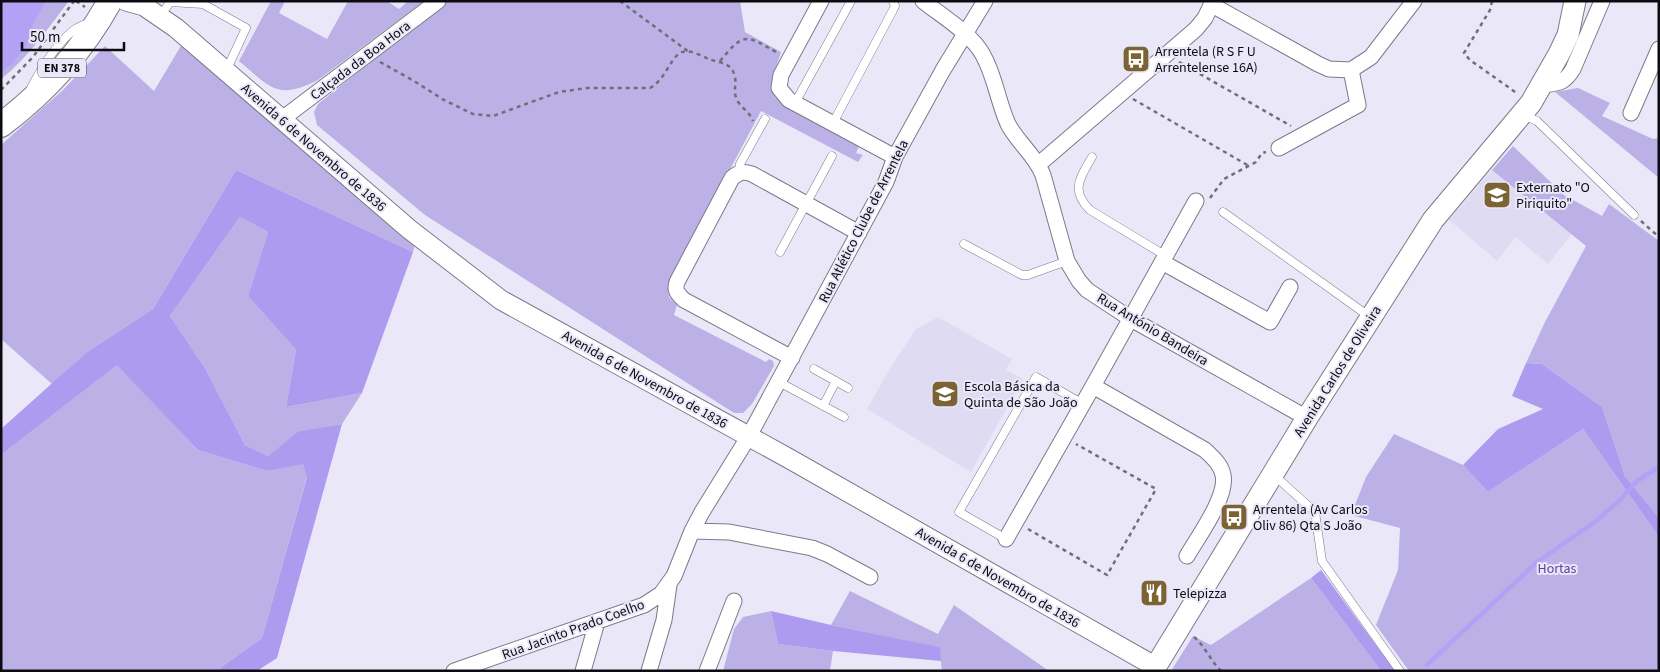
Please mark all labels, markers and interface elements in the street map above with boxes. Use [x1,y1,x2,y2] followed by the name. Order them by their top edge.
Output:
[306,16,415,105] street label: Calçada da Boa Hora
[22,20,125,52] scale bar
[30,27,60,48] text: 50 m
[1155,42,1258,78] place label: Arrentela (R S F U Arrentelense 16A)
[1121,44,1151,74] bus stop icon: Arrentela (R S F U Arrentelense 16A)
[38,58,86,78] road number: EN 378
[236,79,390,217] street label: Avenida 6 de Novembro de 1836
[814,136,914,306] street label: Rua Atlético Clube de Arrentela
[1516,178,1590,214] place label: Externato "O Piriquito"
[1482,180,1512,210] school or university icon: Externato "O Piriquito"
[1093,289,1212,371] street label: Rua António Bandeira
[1289,302,1387,441] street label: Avenida Carlos de Oliveira
[558,326,731,434] street label: Avenida 6 de Novembro de 1836
[964,377,1077,413] place label: Escola Básica da Quinta de São João
[930,379,960,409] school or university icon: Escola Básica da Quinta de São João
[1253,500,1368,536] place label: Arrentela (Av Carlos Oliv 86) Qta S João
[1219,502,1249,532] bus stop icon: Arrentela (Av Carlos Oliv 86) Qta S João
[912,523,1083,633] street label: Avenida 6 de Novembro de 1836
[1538,559,1577,579] park label: Hortas
[1139,578,1169,608] restaurant icon: Telepizza
[1173,584,1227,604] place label: Telepizza
[499,595,648,665] street label: Rua Jacinto Prado Coelho

